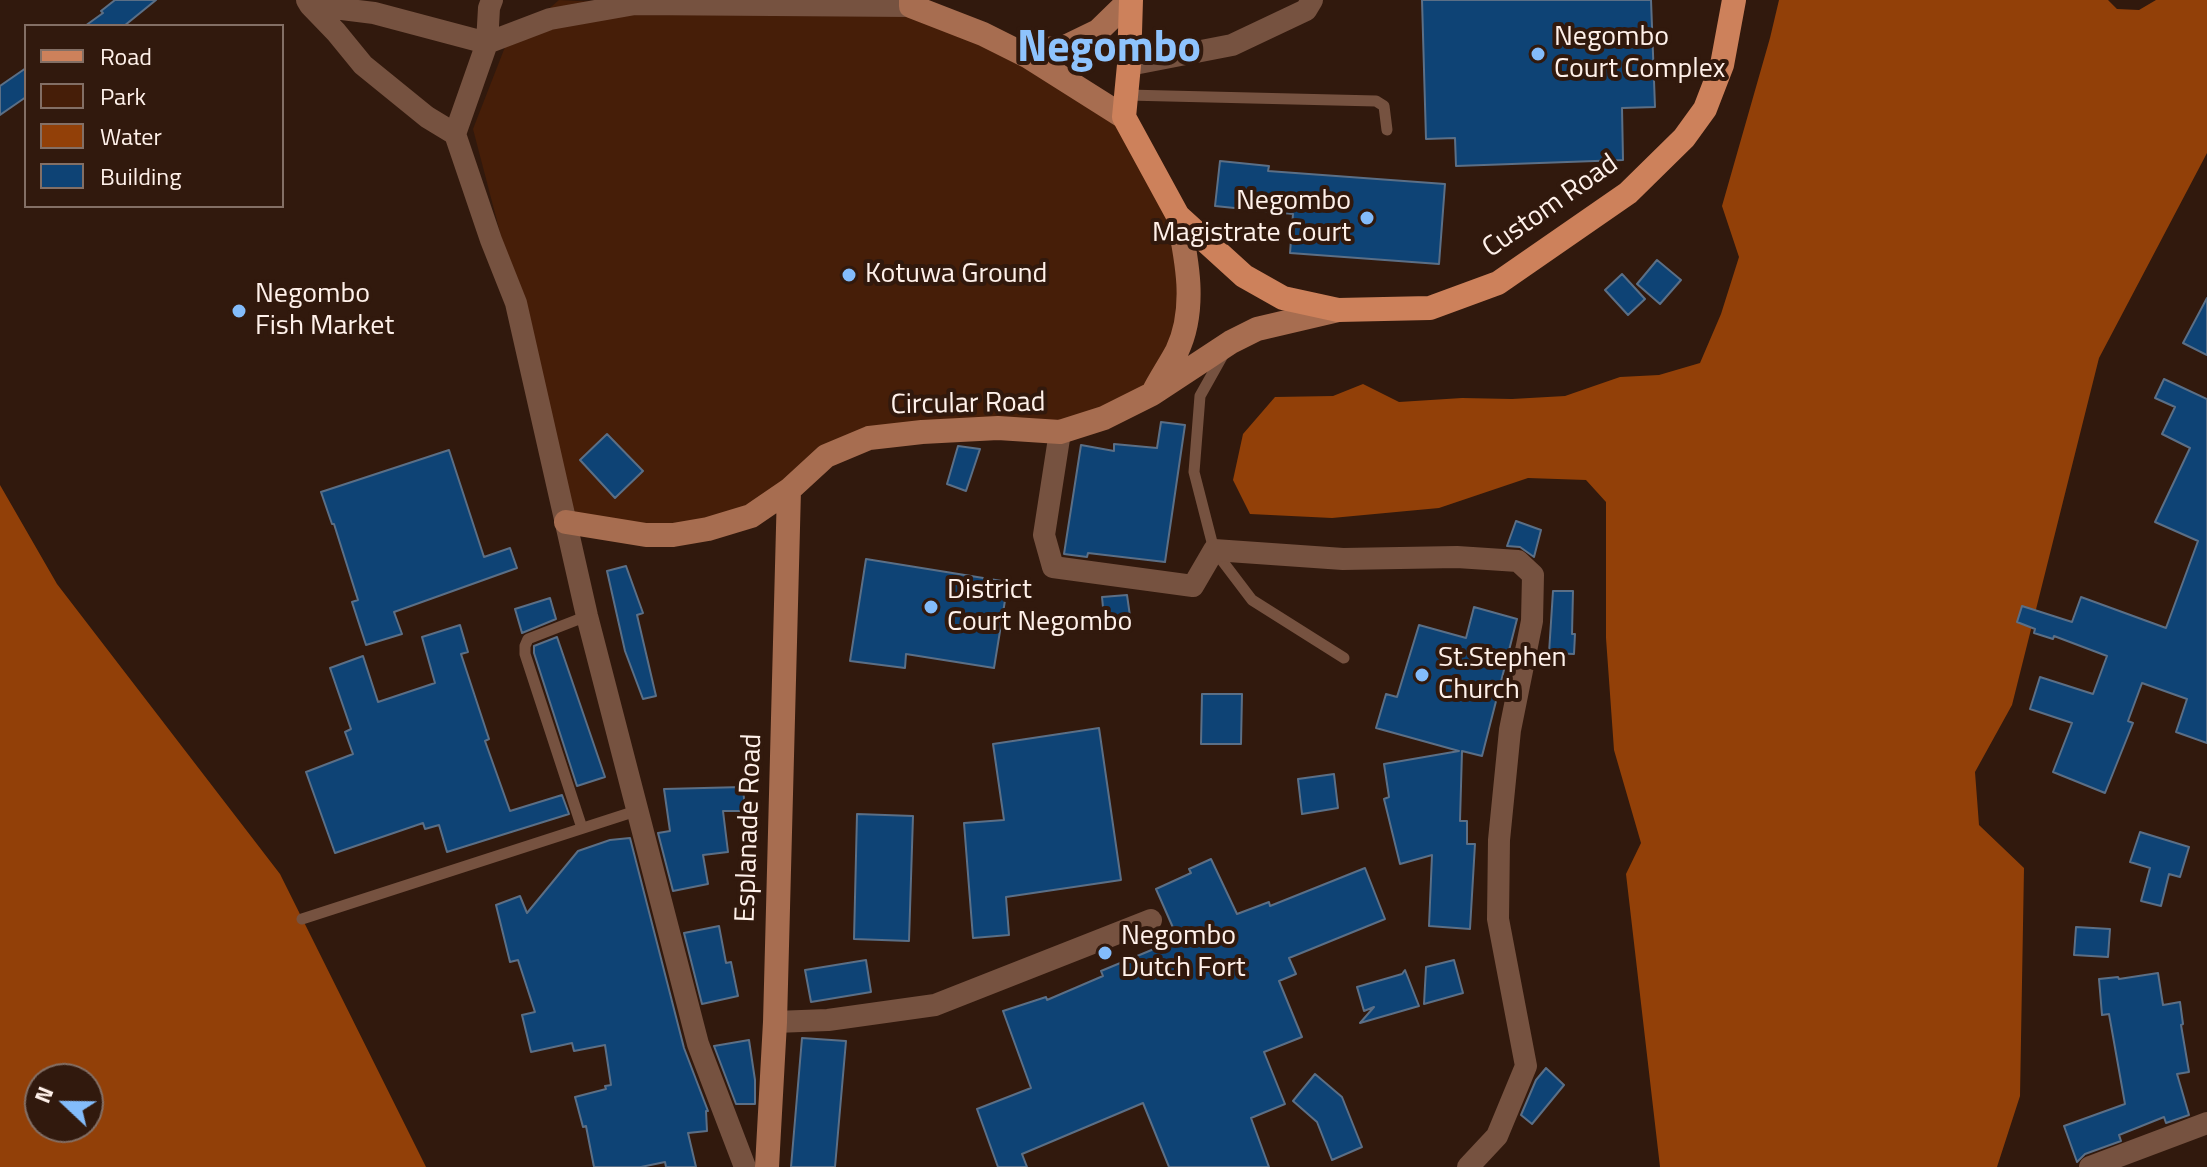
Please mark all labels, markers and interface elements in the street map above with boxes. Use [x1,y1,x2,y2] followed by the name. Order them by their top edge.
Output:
[1554,21,1725,87] place label: Negombo Court Complex
[24,24,284,208] legend
[1017,24,1201,76] district label: Negombo
[100,38,152,74] text: Road
[1529,45,1547,63] marker: Negombo Court Complex
[100,78,146,114] text: Park
[100,118,162,154] text: Water
[1477,148,1625,266] street label: Custom Road
[100,158,182,194] text: Building
[1152,185,1351,251] place label: Negombo Magistrate Court
[1358,209,1376,227] marker: Negombo Magistrate Court
[865,258,1047,292] place label: Kotuwa Ground
[840,266,858,284] marker: Kotuwa Ground
[255,278,394,344] place label: Negombo Fish Market
[230,302,248,320] marker: Negombo Fish Market
[890,387,1046,423] street label: Circular Road
[947,574,1132,640] place label: District Court Negombo
[922,598,940,616] marker: District Court Negombo
[1438,642,1567,708] place label: St.Stephen Church
[1413,666,1431,684] marker: St.Stephen Church
[730,733,770,923] street label: Esplanade Road
[1121,920,1246,986] place label: Negombo Dutch Fort
[1096,944,1114,962] marker: Negombo Dutch Fort
[24,1063,104,1143] north arrow
[25,1081,62,1108] text: N

